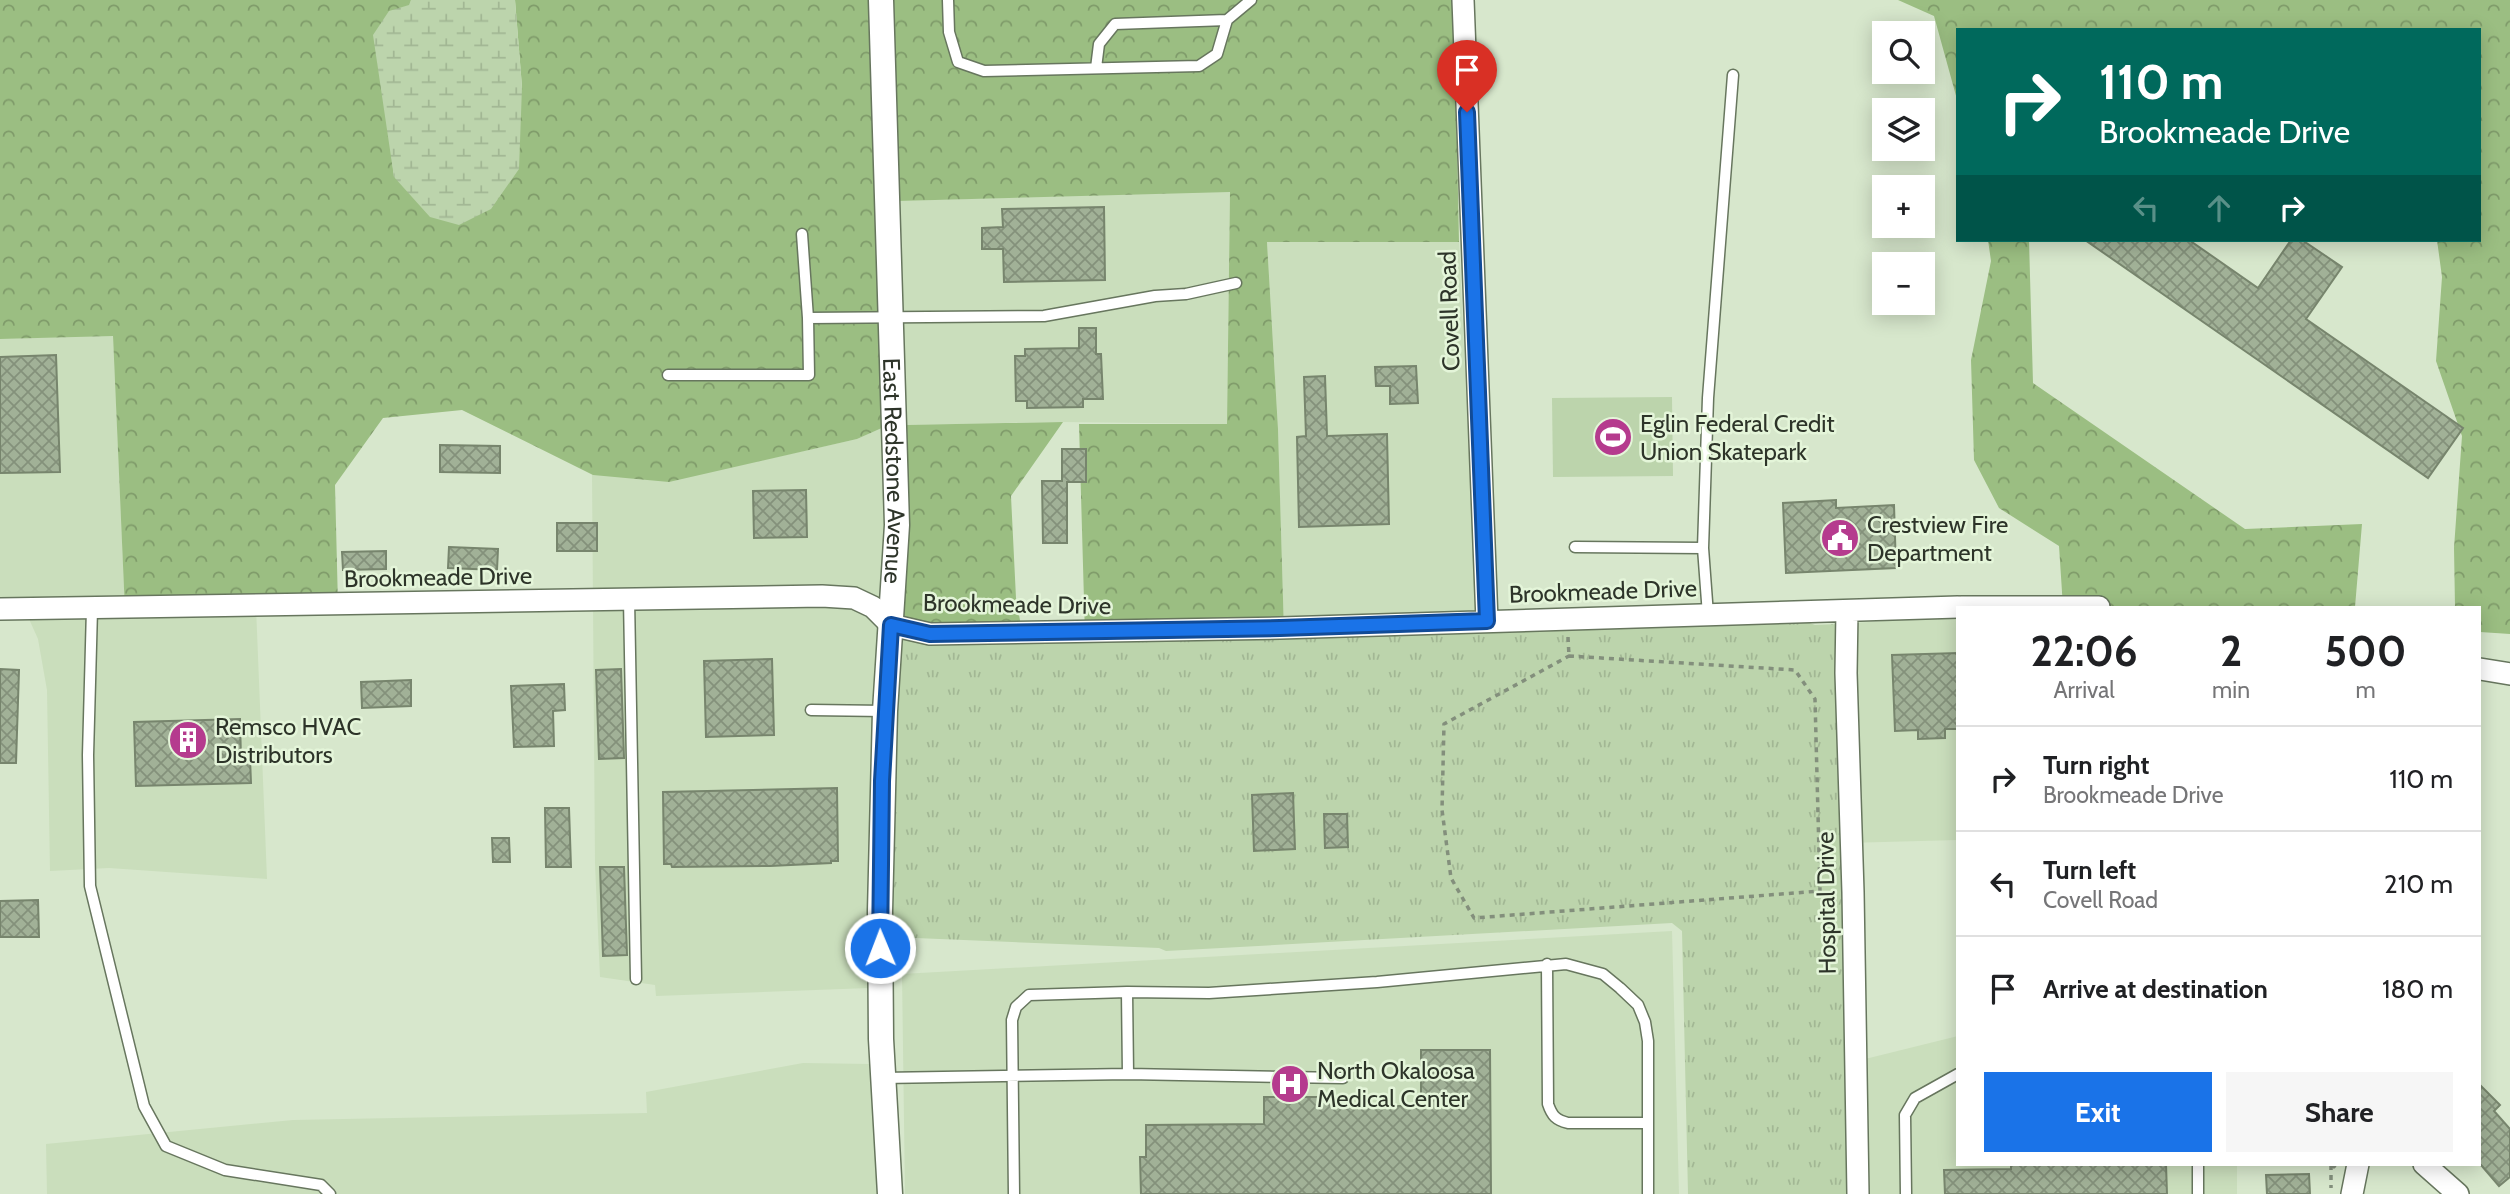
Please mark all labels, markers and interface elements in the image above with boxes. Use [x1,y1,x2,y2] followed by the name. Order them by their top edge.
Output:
[1872,21,1935,315] map controls
[1872,21,1935,84] button: search
[1437,40,1497,112] pin
[1448,51,1486,89] icon: arrive
[2099,52,2223,111] text: 110 m
[1984,56,2075,147] icon: right
[1872,98,1935,161] button: layers
[2099,112,2350,151] text: Brookmeade Drive
[1872,175,1935,238] button: +
[2127,189,2165,227] icon: left
[2200,189,2238,227] icon: ahead
[2273,189,2311,227] icon: right
[1432,250,1466,372] street label: Covell Road
[1872,252,1935,315] button: −
[877,357,912,585] street label: East Redstone Avenue
[1640,409,1835,466] place label: Eglin Federal Credit Union Skatepark
[1592,416,1634,458] sports icon: Eglin Federal Credit Union Skatepark
[1867,510,2008,567] place label: Crestview Fire Department
[1819,517,1861,559] public building icon: Crestview Fire Department
[344,561,532,593] street label: Brookmeade Drive
[1508,573,1698,609] street label: Brookmeade Drive
[923,588,1111,620] street label: Brookmeade Drive
[2031,625,2138,677] text: 22:06
[2220,625,2242,677] text: 2
[2325,625,2406,677] text: 500
[2053,676,2115,704] text: Arrival
[2212,676,2250,704] text: min
[2355,676,2376,704] text: m
[215,712,361,769] place label: Remsco HVAC Distributors
[167,719,209,761] building icon: Remsco HVAC Distributors
[2043,749,2149,781] text: Turn right
[1984,760,2022,798] icon: right
[2389,763,2453,795] text: 110 m
[2043,781,2223,809] text: Brookmeade Drive
[1810,831,1842,975] street label: Hospital Drive
[2043,854,2136,886] text: Turn left
[1984,865,2022,903] icon: left
[2384,868,2453,900] text: 210 m
[2043,886,2158,914] text: Covell Road
[843,911,917,985] position arrow
[1984,970,2022,1008] icon: arrive
[2043,973,2268,1005] text: Arrive at destination
[2382,973,2453,1005] text: 180 m
[1317,1056,1475,1113] place label: North Okaloosa Medical Center
[1269,1063,1311,1105] hospital icon: North Okaloosa Medical Center
[1984,1072,2212,1152] button: Exit
[2226,1072,2453,1152] button: Share

